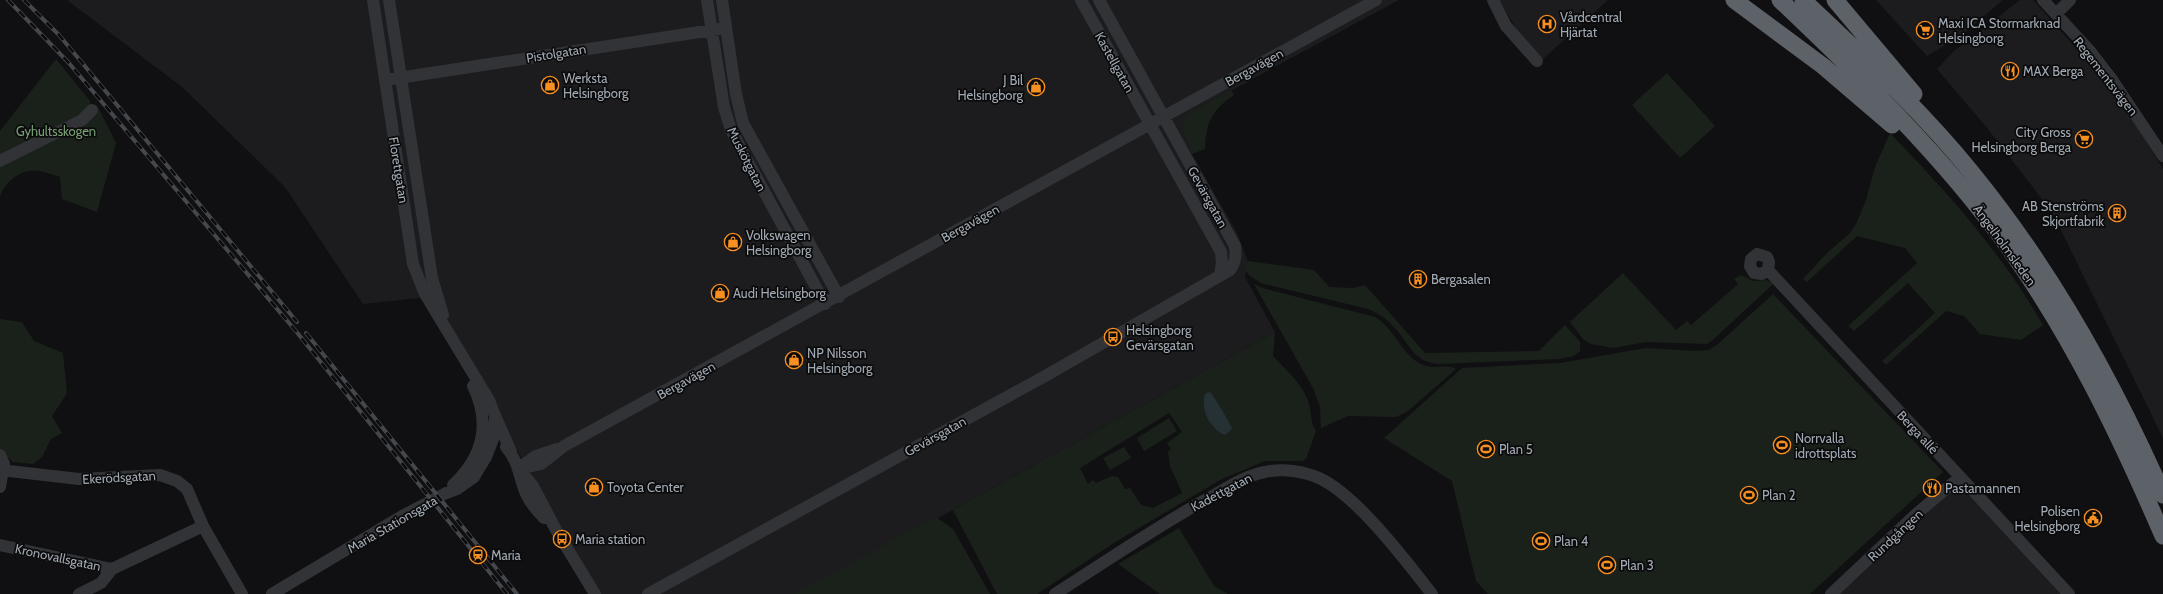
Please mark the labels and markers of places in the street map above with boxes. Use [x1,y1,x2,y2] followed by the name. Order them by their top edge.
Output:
[1560,9,1622,41] place label: Vårdcentral Hjärtat
[1537,14,1557,34] hospital icon: Vårdcentral Hjärtat
[1938,15,2060,46] place label: Maxi ICA Stormarknad Helsingborg
[1915,20,1935,40] supermarket icon: Maxi ICA Stormarknad Helsingborg
[2000,61,2020,81] restaurant icon: MAX Berga
[2023,63,2084,79] place label: MAX Berga
[563,70,629,101] place label: Werksta Helsingborg
[958,72,1024,103] place label: J Bil Helsingborg
[540,75,560,95] shop icon: Werksta Helsingborg
[1026,77,1046,97] shop icon: J Bil Helsingborg
[1971,124,2072,155] place label: City Gross Helsingborg Berga
[2074,129,2094,149] supermarket icon: City Gross Helsingborg Berga
[2022,198,2105,230] place label: AB Stenströms Skjortfabrik
[2107,203,2127,223] building icon: AB Stenströms Skjortfabrik
[746,227,812,258] place label: Volkswagen Helsingborg
[723,232,743,252] shop icon: Volkswagen Helsingborg
[1408,269,1428,289] building icon: Bergasalen
[1431,271,1491,287] place label: Bergasalen
[710,283,730,303] shop icon: Audi Helsingborg
[733,285,827,301] place label: Audi Helsingborg
[1126,322,1194,353] place label: Helsingborg Gevärsgatan
[1103,327,1123,347] bus stop icon: Helsingborg Gevärsgatan
[807,345,873,376] place label: NP Nilsson Helsingborg
[784,350,804,370] shop icon: NP Nilsson Helsingborg
[1795,430,1857,461] place label: Norrvalla idrottsplats
[1772,435,1792,455] sports icon: Norrvalla idrottsplats
[1476,439,1496,459] sports icon: Plan 5
[1499,441,1533,457] place label: Plan 5
[584,477,604,497] shop icon: Toyota Center
[1922,478,1942,498] restaurant icon: Pastamannen
[607,479,685,495] place label: Toyota Center
[1945,480,2021,496] place label: Pastamannen
[1739,485,1759,505] sports icon: Plan 2
[1762,487,1796,503] place label: Plan 2
[2015,503,2081,534] place label: Polisen Helsingborg
[2083,508,2103,528] public building icon: Polisen Helsingborg
[552,529,572,549] bus stop icon: Maria station
[575,531,645,547] place label: Maria station
[1531,531,1551,551] sports icon: Plan 4
[1554,533,1589,549] place label: Plan 4
[468,545,488,565] station icon: Maria
[491,547,522,563] place label: Maria
[1597,555,1617,575] sports icon: Plan 3
[1620,557,1654,573] place label: Plan 3

